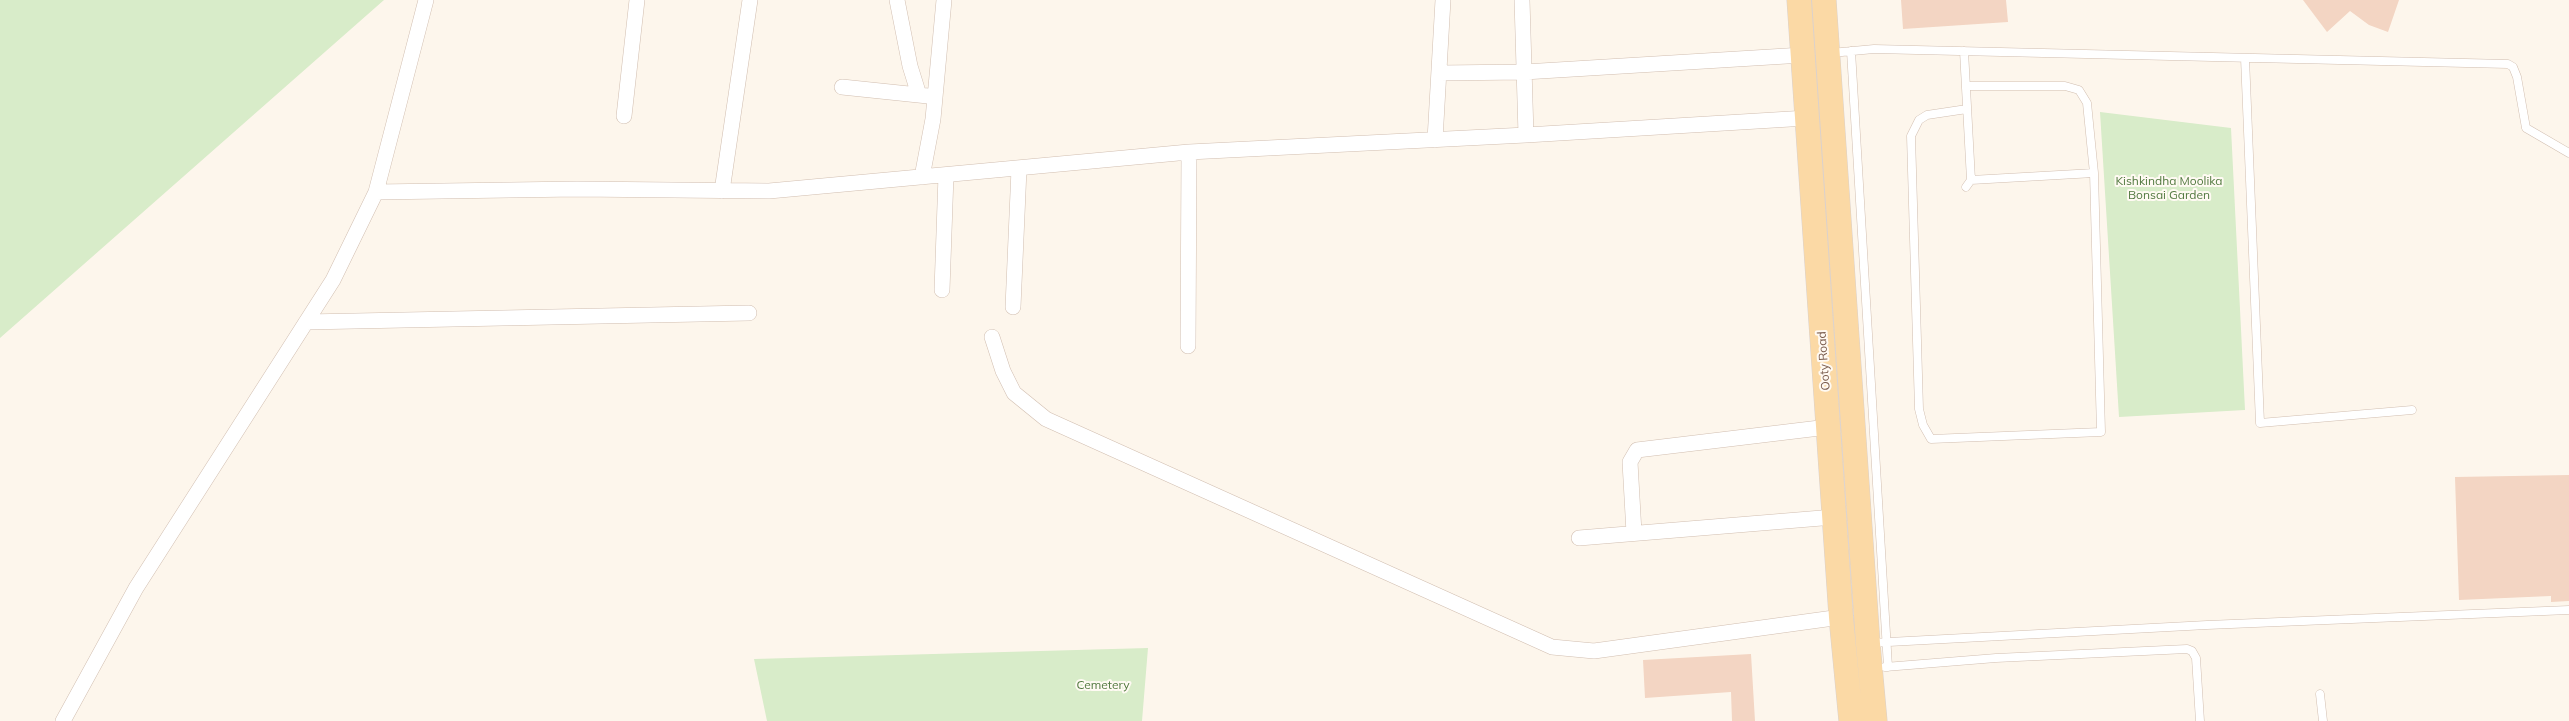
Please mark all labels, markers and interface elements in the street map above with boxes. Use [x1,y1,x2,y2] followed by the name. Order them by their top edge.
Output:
[2115,174,2223,202] park label: Kishkindha Moolika Bonsai Garden
[1815,331,1833,391] street label: Ooty Road
[1076,678,1130,692] park label: Cemetery

